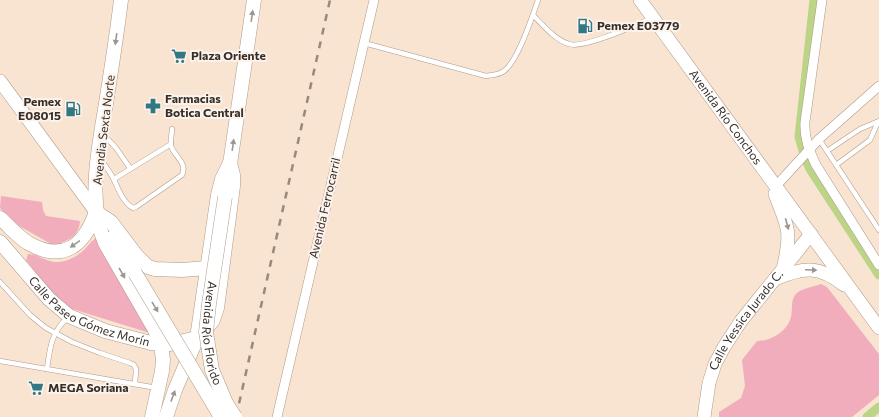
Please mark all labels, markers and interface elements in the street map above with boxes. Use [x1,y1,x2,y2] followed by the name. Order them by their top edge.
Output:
[249,10,255,22] one-way arrow
[576,17,594,35] fuel station icon: Pemex E03779
[597,18,679,32] place label: Pemex E03779
[113,33,119,45] one-way arrow
[170,47,188,65] supermarket icon: Plaza Oriente
[191,48,266,62] place label: Plaza Oriente
[687,66,765,167] street label: Avenida Río Conchos
[89,74,117,186] street label: Avendia Sexta Norte
[165,91,244,119] place label: Farmacias Botica Central
[18,94,61,122] place label: Pemex E08015
[144,97,162,115] pharmacy icon: Farmacias Botica Central
[64,100,82,118] fuel station icon: Pemex E08015
[230,139,236,151] one-way arrow
[306,156,342,260] street label: Avenida Ferrocarril
[784,218,790,231] one-way arrow
[70,240,81,248] one-way arrow
[119,267,126,279] one-way arrow
[706,267,785,372] street label: Calle Yessica Jurado C.
[804,267,817,273] one-way arrow
[26,273,152,348] street label: Calle Paseo Gómez Morín
[200,280,226,387] street label: Avenida Río Florido
[151,302,159,312] one-way arrow
[27,379,45,397] supermarket icon: MEGA Soriana
[48,380,129,394] place label: MEGA Soriana
[170,389,176,401] one-way arrow

